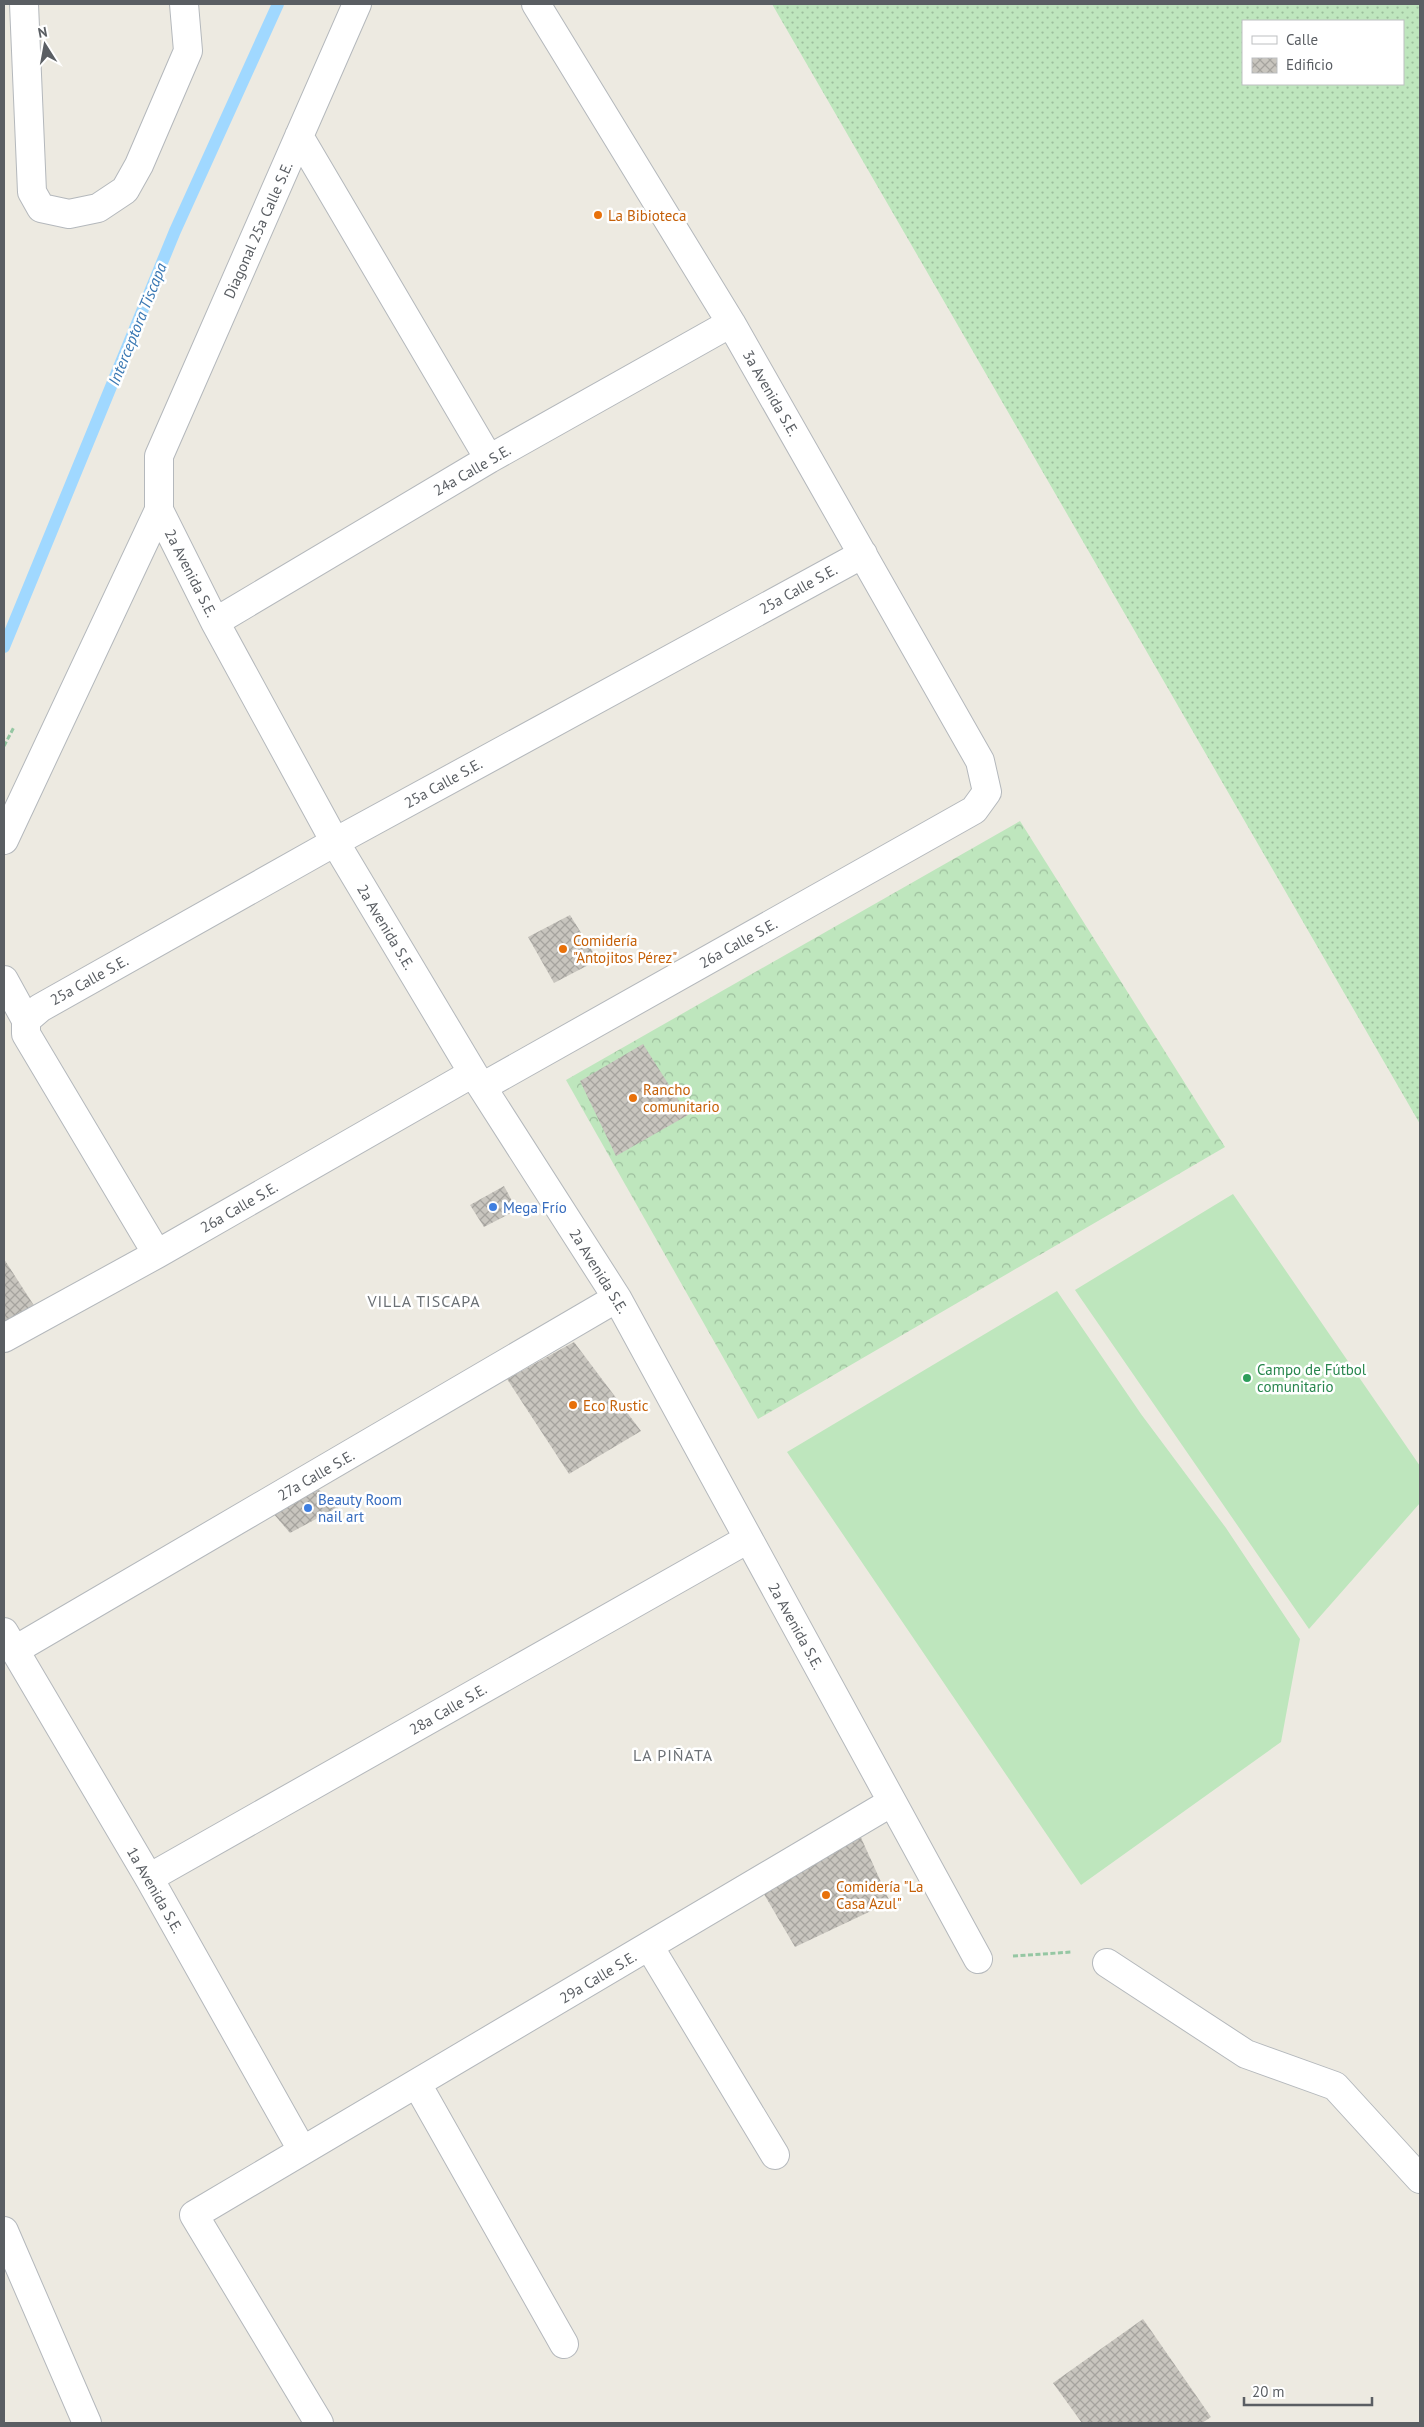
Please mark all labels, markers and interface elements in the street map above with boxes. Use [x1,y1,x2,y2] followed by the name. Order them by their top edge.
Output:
[20,20,70,70] north arrow
[1242,20,1404,85] legend
[36,23,49,42] text: N
[1286,30,1318,49] text: Calle
[1286,55,1333,74] text: Edificio
[219,159,297,301] street label: Diagonal 25a Calle S.E.
[608,206,686,225] place label: La Bibioteca
[592,209,604,221] marker: La Bibioteca
[103,260,171,388] water label: Interceptora Tiscapa
[739,347,803,439] street label: 3a Avenida S.E.
[430,440,514,500] street label: 24a Calle S.E.
[161,526,221,620] street label: 2a Avenida S.E.
[756,560,840,618] street label: 25a Calle S.E.
[401,754,485,812] street label: 25a Calle S.E.
[353,881,419,973] street label: 2a Avenida S.E.
[696,914,780,972] street label: 26a Calle S.E.
[573,931,677,967] place label: Comidería "Antojitos Pérez"
[557,943,569,955] marker: Comidería "Antojitos Pérez"
[47,951,131,1009] street label: 25a Calle S.E.
[643,1080,720,1116] place label: Rancho comunitario
[627,1092,639,1104] marker: Rancho comunitario
[197,1177,281,1237] street label: 26a Calle S.E.
[503,1198,567,1217] place label: Mega Frío
[487,1201,499,1213] marker: Mega Frío
[565,1225,633,1317] street label: 2a Avenida S.E.
[366,1291,481,1311] district label: VILLA TISCAPA
[1257,1360,1367,1396] place label: Campo de Fútbol comunitario
[1241,1372,1253,1384] marker: Campo de Fútbol comunitario
[583,1396,649,1415] place label: Eco Rustic
[567,1399,579,1411] marker: Eco Rustic
[274,1445,358,1505] street label: 27a Calle S.E.
[318,1490,402,1526] place label: Beauty Room nail art
[302,1502,314,1514] marker: Beauty Room nail art
[764,1579,828,1673] street label: 2a Avenida S.E.
[406,1679,490,1739] street label: 28a Calle S.E.
[633,1745,713,1765] district label: LA PIÑATA
[123,1844,187,1936] street label: 1a Avenida S.E.
[836,1877,923,1913] place label: Comidería "La Casa Azul"
[820,1889,832,1901] marker: Comidería "La Casa Azul"
[556,1947,640,2007] street label: 29a Calle S.E.
[1244,2374,1372,2406] scale bar
[1252,2382,1285,2401] text: 20 m

